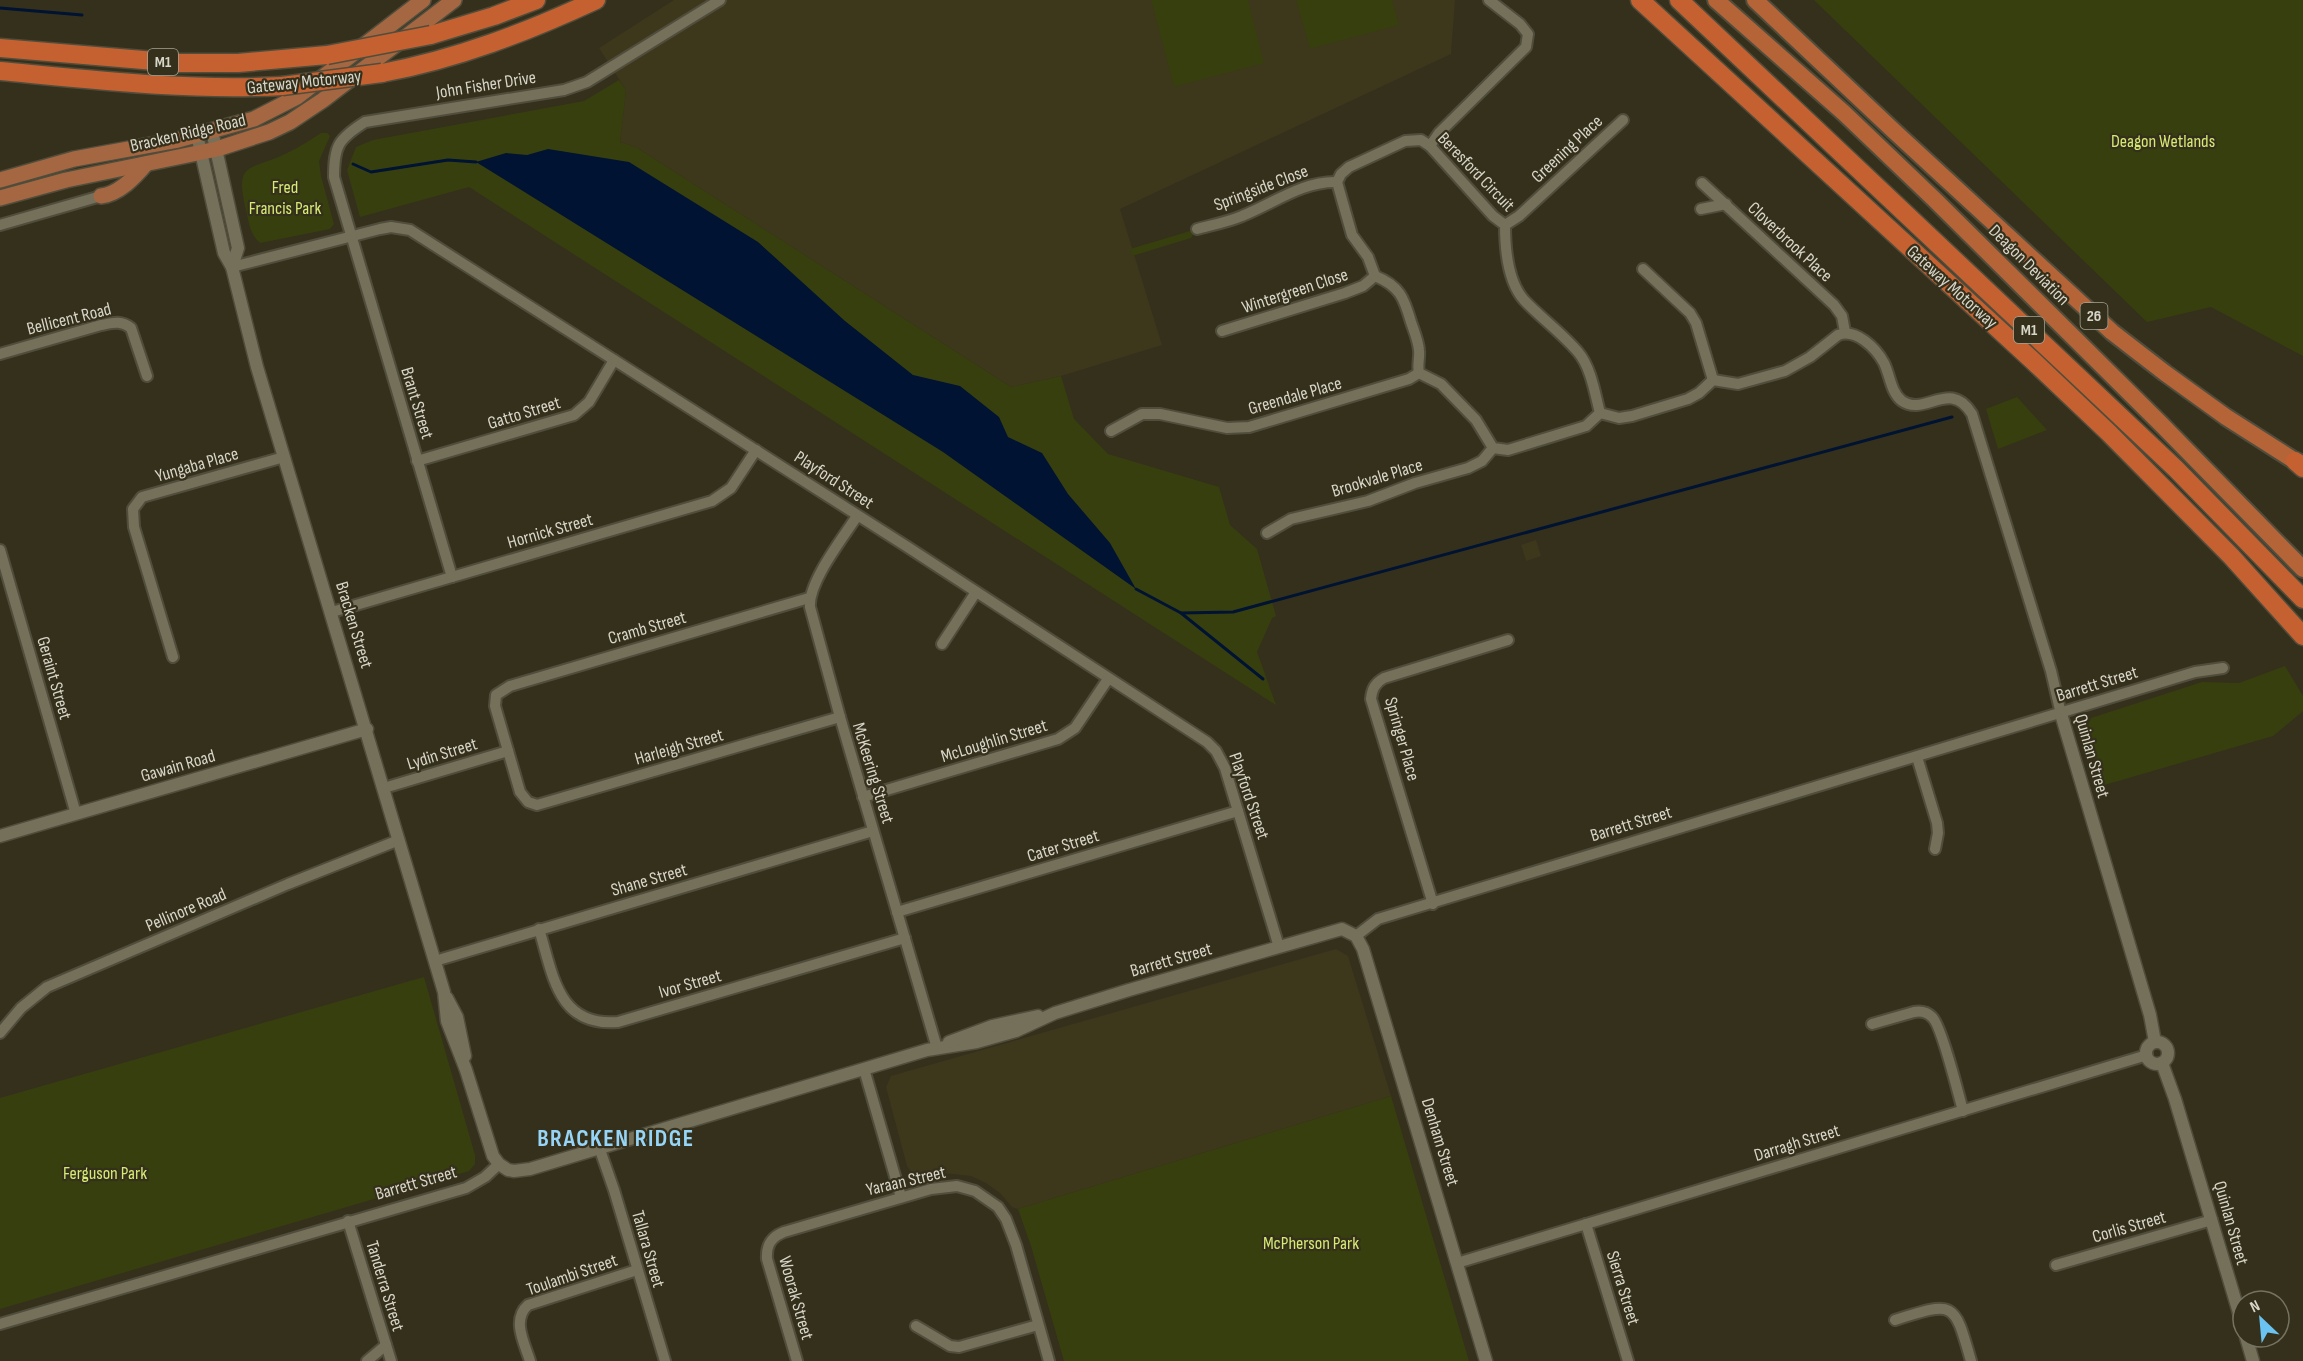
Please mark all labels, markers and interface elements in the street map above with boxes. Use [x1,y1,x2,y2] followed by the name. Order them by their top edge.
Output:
[148,49,178,75] road number: M1
[246,66,362,98] street label: Gateway Motorway
[434,67,537,103] street label: John Fisher Drive
[128,110,248,156] street label: Bracken Ridge Road
[1527,111,1607,187] street label: Greening Place
[1433,128,1519,216] street label: Beresford Circuit
[2111,131,2215,152] park label: Deagon Wetlands
[1211,160,1311,216] street label: Springside Close
[249,177,321,219] park label: Fred Francis Park
[1743,198,1837,286] street label: Cloverbrook Place
[1984,220,2074,310] street label: Deagon Deviation
[1902,241,2002,333] street label: Gateway Motorway
[1239,264,1351,318] street label: Wintergreen Close
[25,298,113,340] street label: Bellicent Road
[2080,303,2108,329] road number: 26
[2014,317,2044,343] road number: M1
[396,365,438,442] street label: Brant Street
[1246,373,1344,419] street label: Greendale Place
[485,392,563,434] street label: Gatto Street
[153,443,241,487] street label: Yungaba Place
[790,447,878,514] street label: Playford Street
[1329,454,1425,502] street label: Brookvale Place
[505,509,596,553] street label: Hornick Street
[331,579,377,671] street label: Bracken Street
[605,607,689,649] street label: Cramb Street
[32,634,76,723] street label: Geraint Street
[2054,662,2141,706] street label: Barrett Street
[1380,695,1424,783] street label: Springer Place
[2070,712,2114,801] street label: Quinlan Street
[938,715,1050,767] street label: McLoughlin Street
[848,720,898,826] street label: McKeering Street
[632,724,726,770] street label: Harleigh Street
[404,733,480,775] street label: Lydin Street
[138,745,218,787] street label: Gawain Road
[1224,750,1274,843] street label: Playford Street
[1588,802,1675,846] street label: Barrett Street
[1025,825,1102,867] street label: Cater Street
[609,859,690,901] street label: Shane Street
[143,884,229,936] street label: Pellinore Road
[1128,938,1215,982] street label: Barrett Street
[656,965,724,1003] street label: Ivor Street
[1417,1096,1463,1189] street label: Denham Street
[1752,1120,1843,1166] street label: Darragh Street
[537,1124,695,1153] district label: BRACKEN RIDGE
[373,1161,460,1205] street label: Barrett Street
[864,1162,948,1200] street label: Yaraan Street
[63,1163,147,1184] park label: Ferguson Park
[2209,1179,2253,1268] street label: Quinlan Street
[2090,1206,2169,1248] street label: Corlis Street
[627,1208,669,1291] street label: Tallara Street
[1263,1233,1359,1254] park label: McPherson Park
[361,1238,409,1334] street label: Tanderra Street
[1602,1249,1644,1328] street label: Sierra Street
[524,1250,621,1300] street label: Toulambi Street
[774,1254,818,1343] street label: Woorak Street
[2231,1289,2291,1349] north arrow
[2247,1296,2263,1317] text: N

